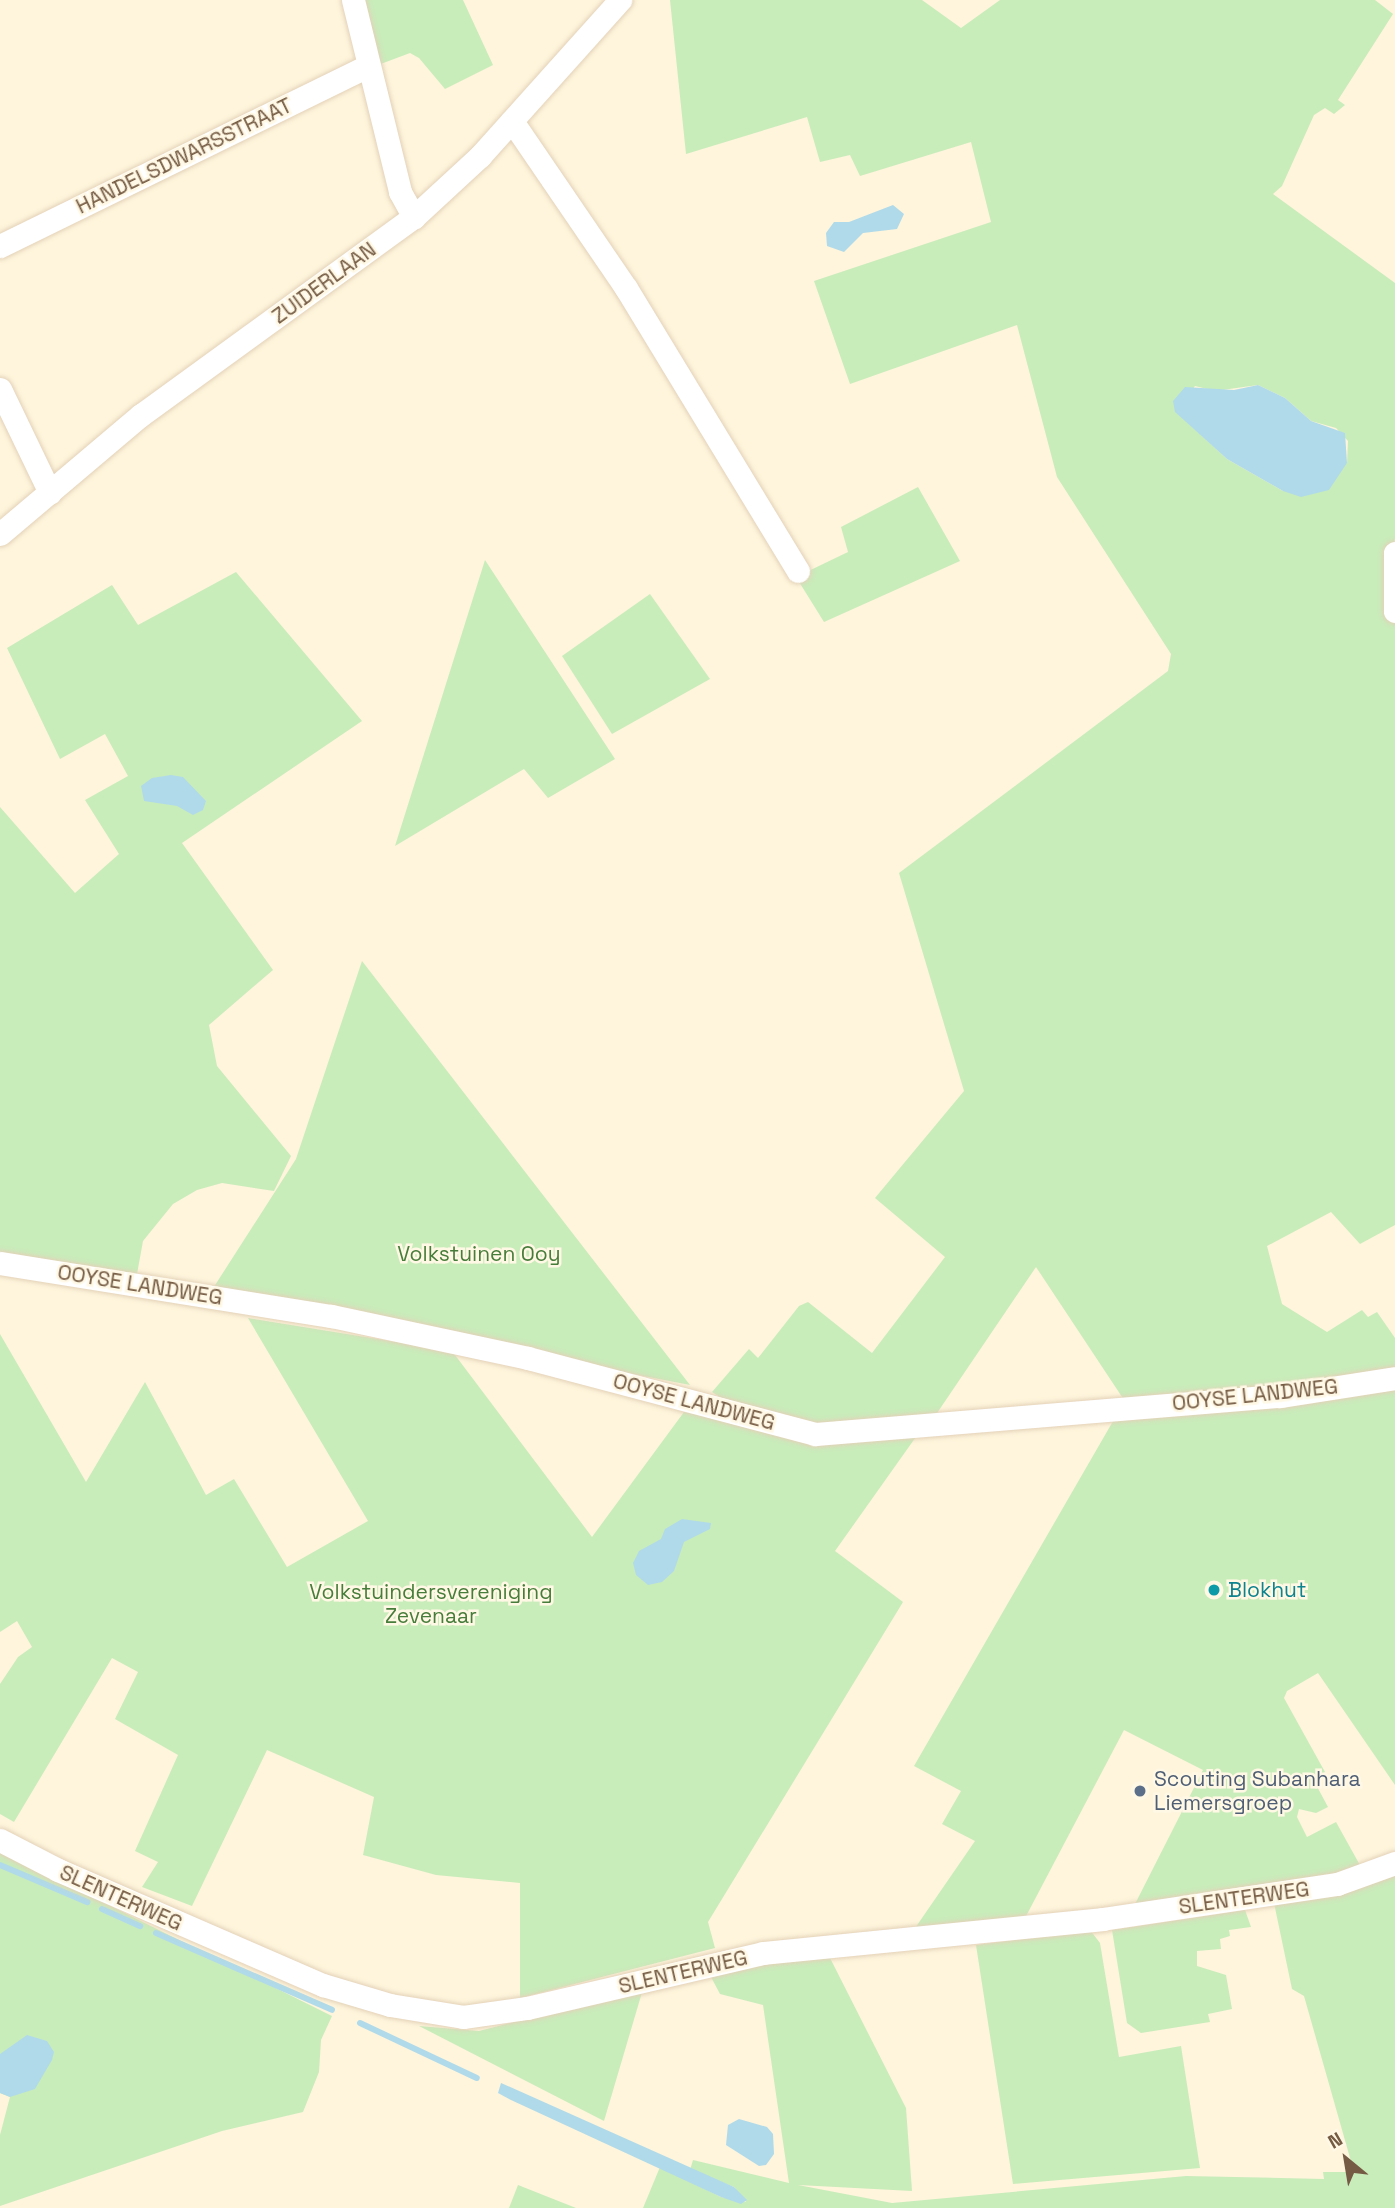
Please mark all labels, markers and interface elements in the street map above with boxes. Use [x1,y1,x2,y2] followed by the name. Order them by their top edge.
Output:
[72,93,296,219] street label: HANDELSDWARSSTRAAT
[267,237,381,329] street label: ZUIDERLAAN
[397,1241,561,1267] park label: Volkstuinen Ooy
[56,1260,224,1310] street label: OOYSE LANDWEG
[610,1368,778,1436] street label: OOYSE LANDWEG
[1171,1374,1339,1416] street label: OOYSE LANDWEG
[1228,1577,1307,1603] place label: Blokhut
[309,1579,553,1629] park label: Volkstuindersvereniging Zevenaar
[1206,1582,1222,1598] marker: Blokhut
[1154,1766,1361,1816] place label: Scouting Subanhara Liemersgroep
[1132,1783,1148,1799] marker: Scouting Subanhara Liemersgroep
[56,1860,186,1936] street label: SLENTERWEG
[1177,1876,1311,1920] street label: SLENTERWEG
[616,1945,750,1999] street label: SLENTERWEG
[1311,2124,1381,2194] north arrow
[1323,2126,1347,2154] text: N

